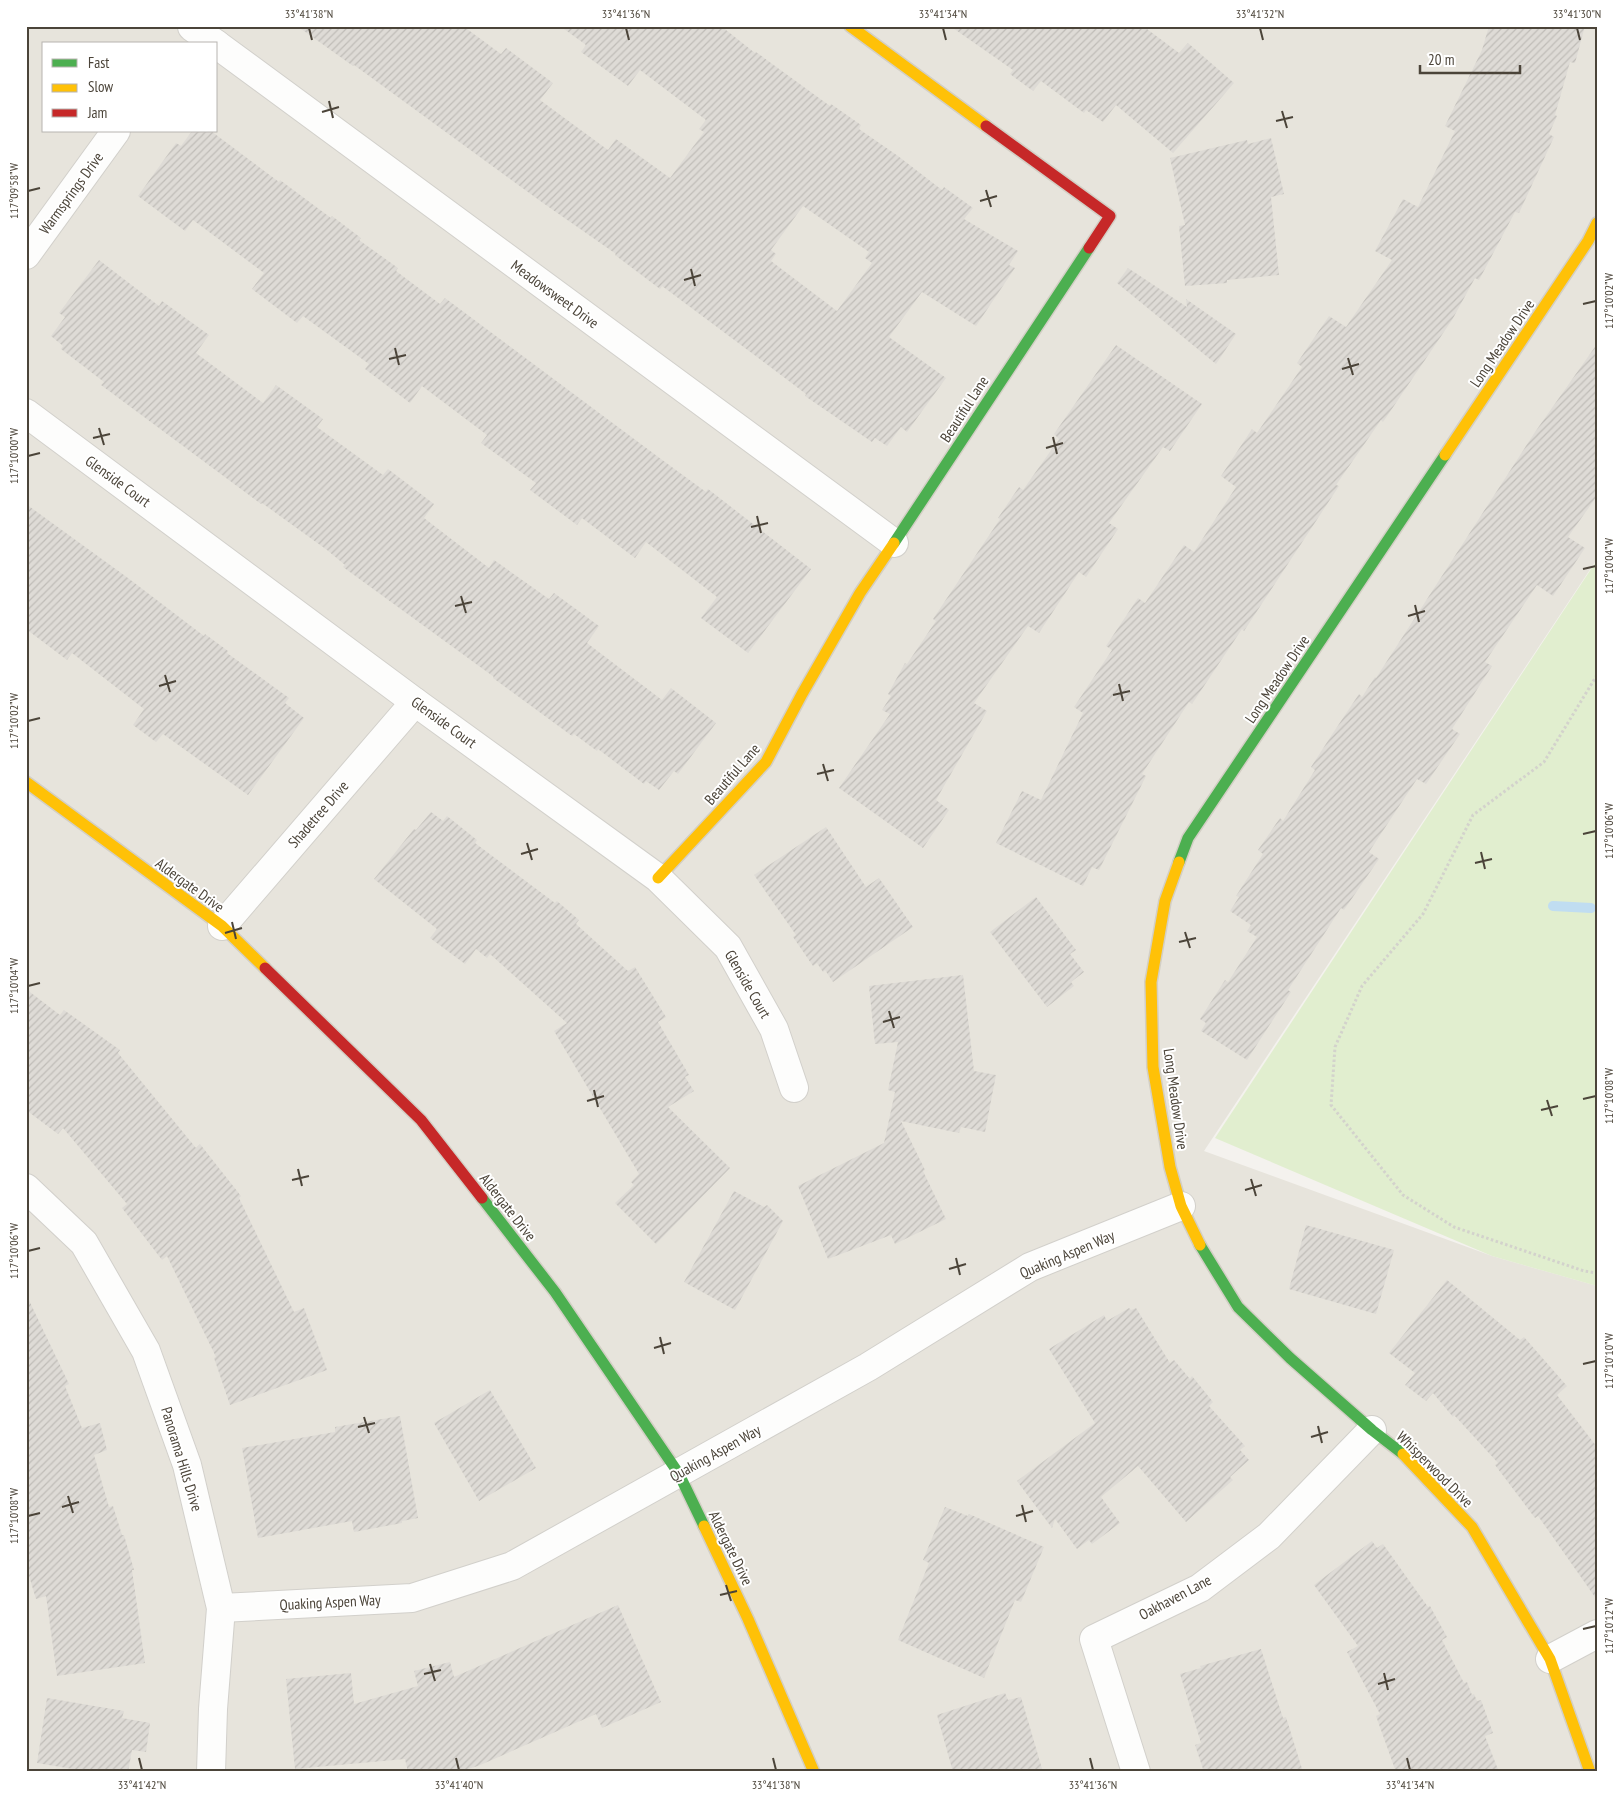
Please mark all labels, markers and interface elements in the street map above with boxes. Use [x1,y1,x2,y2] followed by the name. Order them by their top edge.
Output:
[285,6,333,21] text: 33°41'38"N
[602,6,650,21] text: 33°41'36"N
[919,6,967,21] text: 33°41'34"N
[1236,6,1284,21] text: 33°41'32"N
[1553,6,1601,21] text: 33°41'30"N
[42,42,218,132] legend
[1420,42,1520,74] scale bar
[1428,50,1454,69] text: 20 m
[88,53,109,72] text: Fast
[88,77,113,96] text: Slow
[87,103,107,122] text: Jam
[35,148,107,238] street label: Warmsprings Drive
[6,163,21,219] text: 117°09'58"W
[507,256,603,332] street label: Meadowsweet Drive
[1601,273,1616,329] text: 117°10'02"W
[1466,295,1538,391] street label: Long Meadow Drive
[936,372,992,446] street label: Beautiful Lane
[6,428,21,484] text: 117°10'00"W
[82,451,154,511] street label: Glenside Court
[1601,538,1616,594] text: 117°10'04"W
[1241,631,1313,727] street label: Long Meadow Drive
[408,692,480,752] street label: Glenside Court
[6,693,21,749] text: 117°10'02"W
[700,739,764,809] street label: Beautiful Lane
[284,777,352,851] street label: Shadetree Drive
[1601,803,1616,859] text: 117°10'06"W
[152,854,228,916] street label: Aldergate Drive
[721,946,775,1022] street label: Glenside Court
[6,958,21,1014] text: 117°10'04"W
[1160,1047,1192,1151] street label: Long Meadow Drive
[1601,1068,1616,1124] text: 117°10'08"W
[476,1169,540,1245] street label: Aldergate Drive
[6,1223,21,1279] text: 117°10'06"W
[1017,1225,1118,1283] street label: Quaking Aspen Way
[1601,1333,1616,1389] text: 117°10'10"W
[157,1404,207,1514] street label: Panorama Hills Drive
[666,1420,764,1486] street label: Quaking Aspen Way
[1393,1427,1477,1511] street label: Whisperwood Drive
[6,1488,21,1544] text: 117°10'08"W
[705,1508,757,1588] street label: Aldergate Drive
[1136,1570,1214,1624] street label: Oakhaven Lane
[279,1590,381,1614] street label: Quaking Aspen Way
[1601,1598,1616,1654] text: 117°10'12"W
[118,1777,166,1792] text: 33°41'42"N
[435,1777,483,1792] text: 33°41'40"N
[752,1777,800,1792] text: 33°41'38"N
[1069,1777,1117,1792] text: 33°41'36"N
[1386,1777,1434,1792] text: 33°41'34"N

